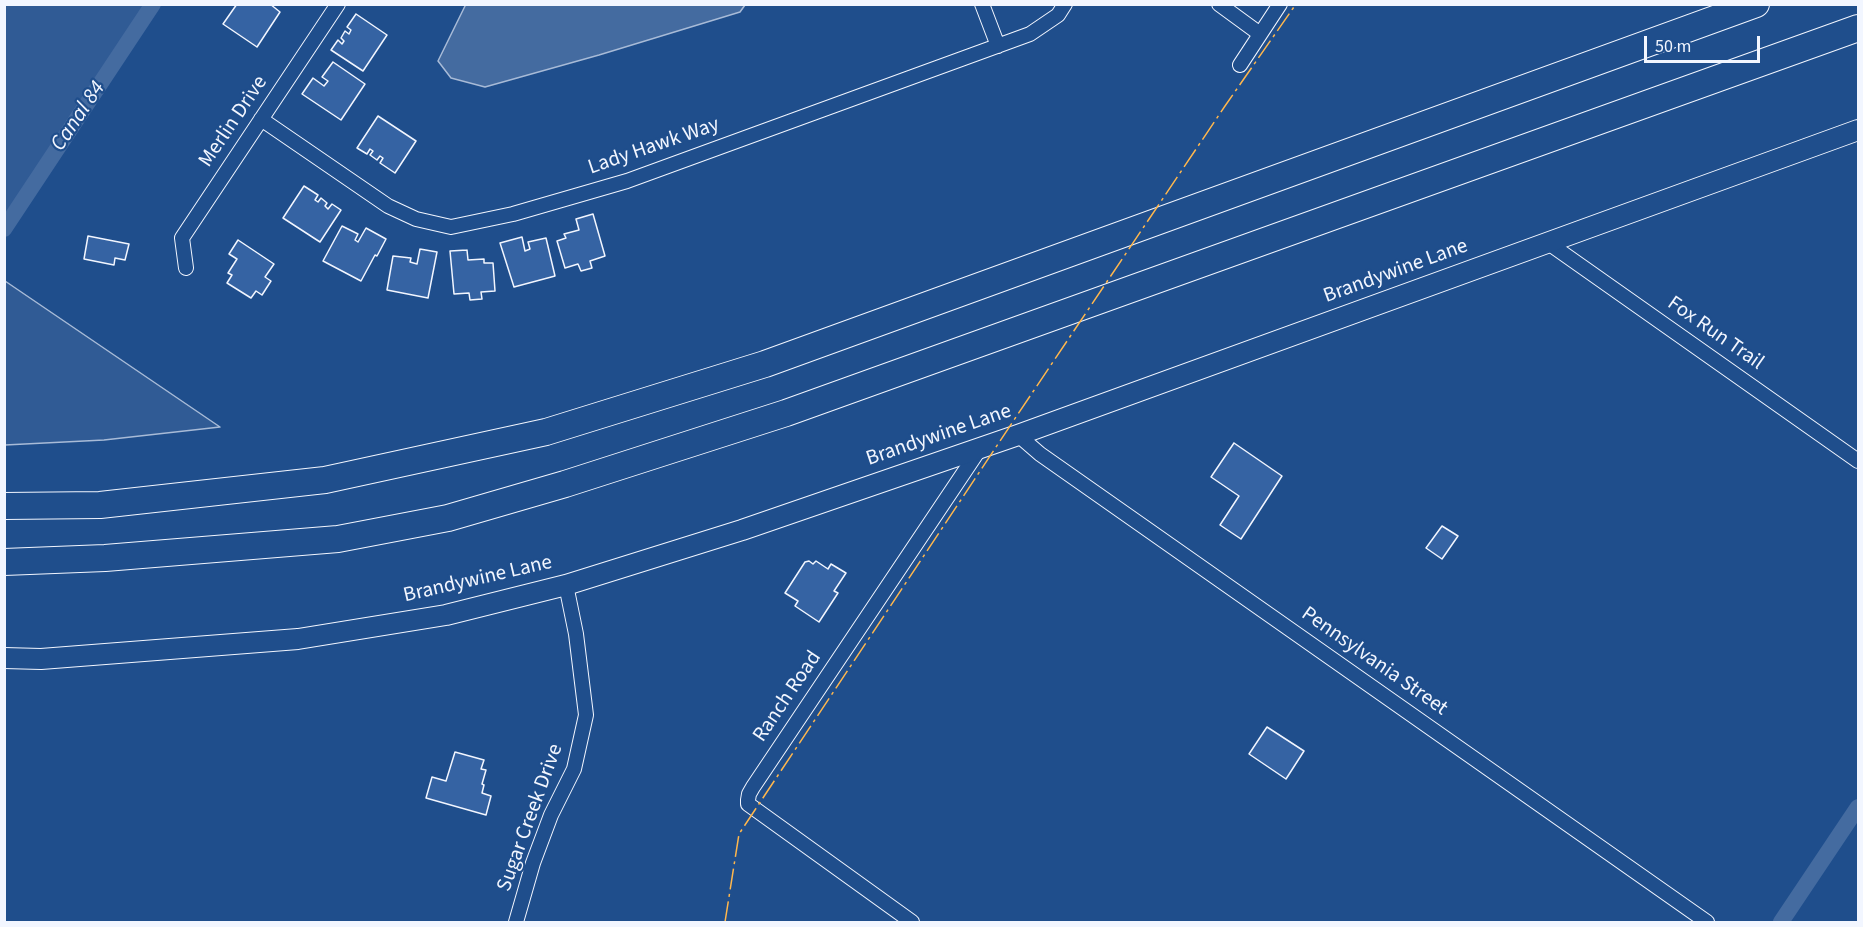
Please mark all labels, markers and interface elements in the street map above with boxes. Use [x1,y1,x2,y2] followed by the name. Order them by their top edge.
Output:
[1647,24,1762,62] scale bar
[1655,34,1691,59] text: 50 m
[194,72,274,172] street label: Merlin Drive
[46,77,112,157] water label: Canal 84
[585,113,723,181] street label: Lady Hawk Way
[1320,234,1472,310] street label: Brandywine Lane
[1662,292,1768,376] street label: Fox Run Trail
[863,399,1015,473] street label: Brandywine Lane
[401,551,555,609] street label: Brandywine Lane
[1296,602,1452,722] street label: Pennsylvania Street
[748,647,828,747] street label: Ranch Road
[493,741,569,895] street label: Sugar Creek Drive

